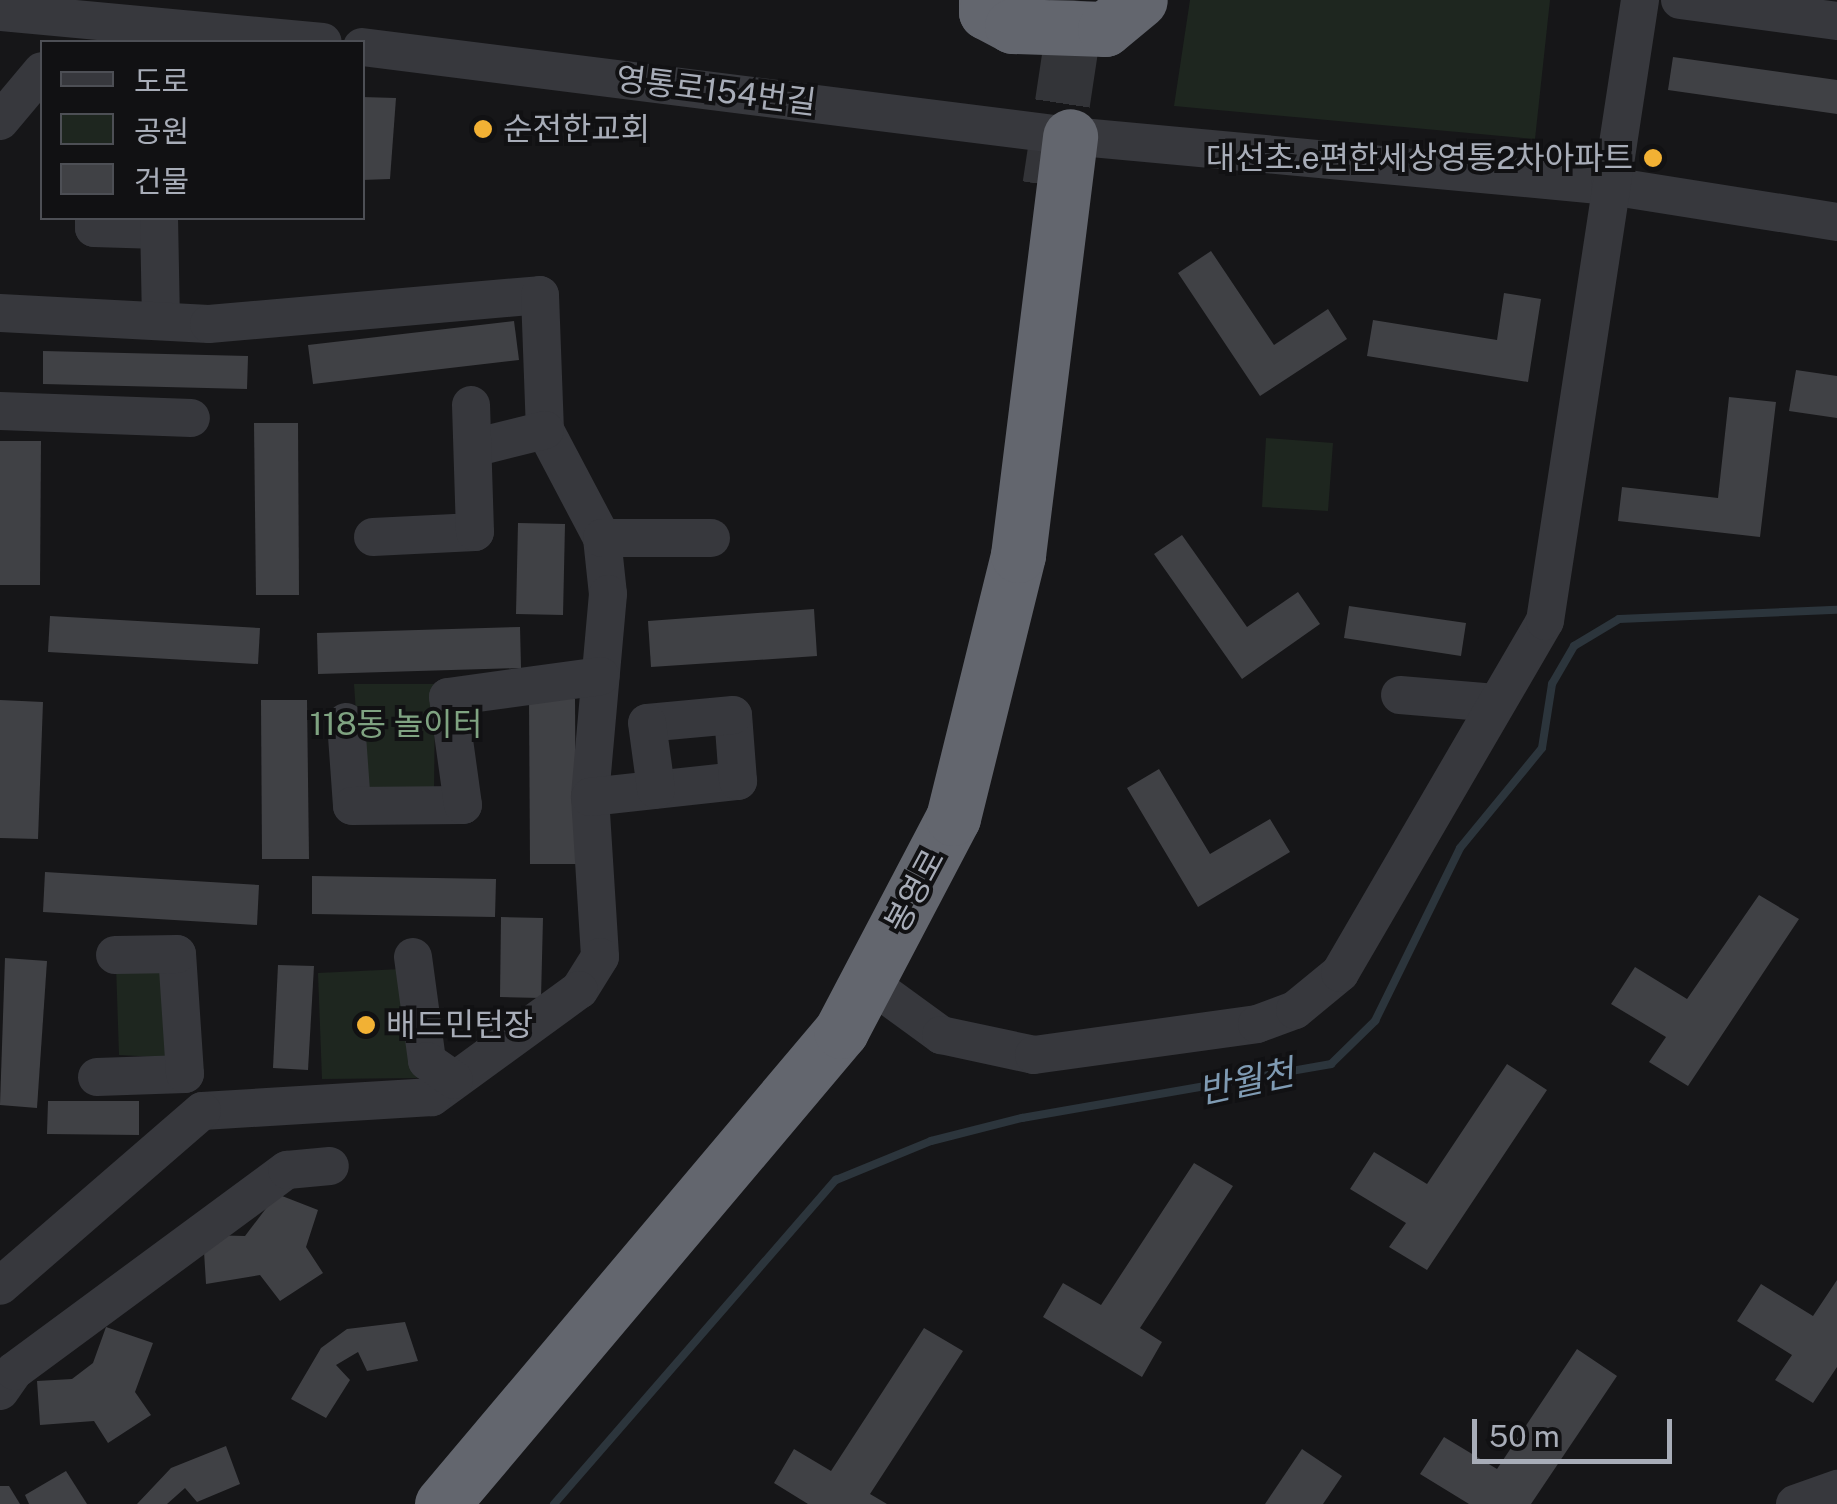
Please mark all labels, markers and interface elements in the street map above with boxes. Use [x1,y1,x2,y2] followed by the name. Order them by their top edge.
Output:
[40,40,365,220] legend
[614,60,818,122] street label: 영통로154번길
[134,63,189,99] text: 도로
[503,110,650,148] place label: 순전한교회
[134,113,189,149] text: 공원
[472,118,494,140] marker: 순전한교회
[1206,139,1633,177] place label: 대선초.e편한세상영통2차아파트
[1642,147,1664,169] marker: 대선초.e편한세상영통2차아파트
[134,163,189,199] text: 건물
[310,705,482,743] park label: 118동 놀이터
[877,843,953,939] street label: 봉영로
[386,1006,533,1044] place label: 배드민턴장
[355,1014,377,1036] marker: 배드민턴장
[1194,1051,1298,1113] water label: 반월천
[1477,1399,1677,1461] scale bar
[1489,1418,1560,1454] text: 50 m

